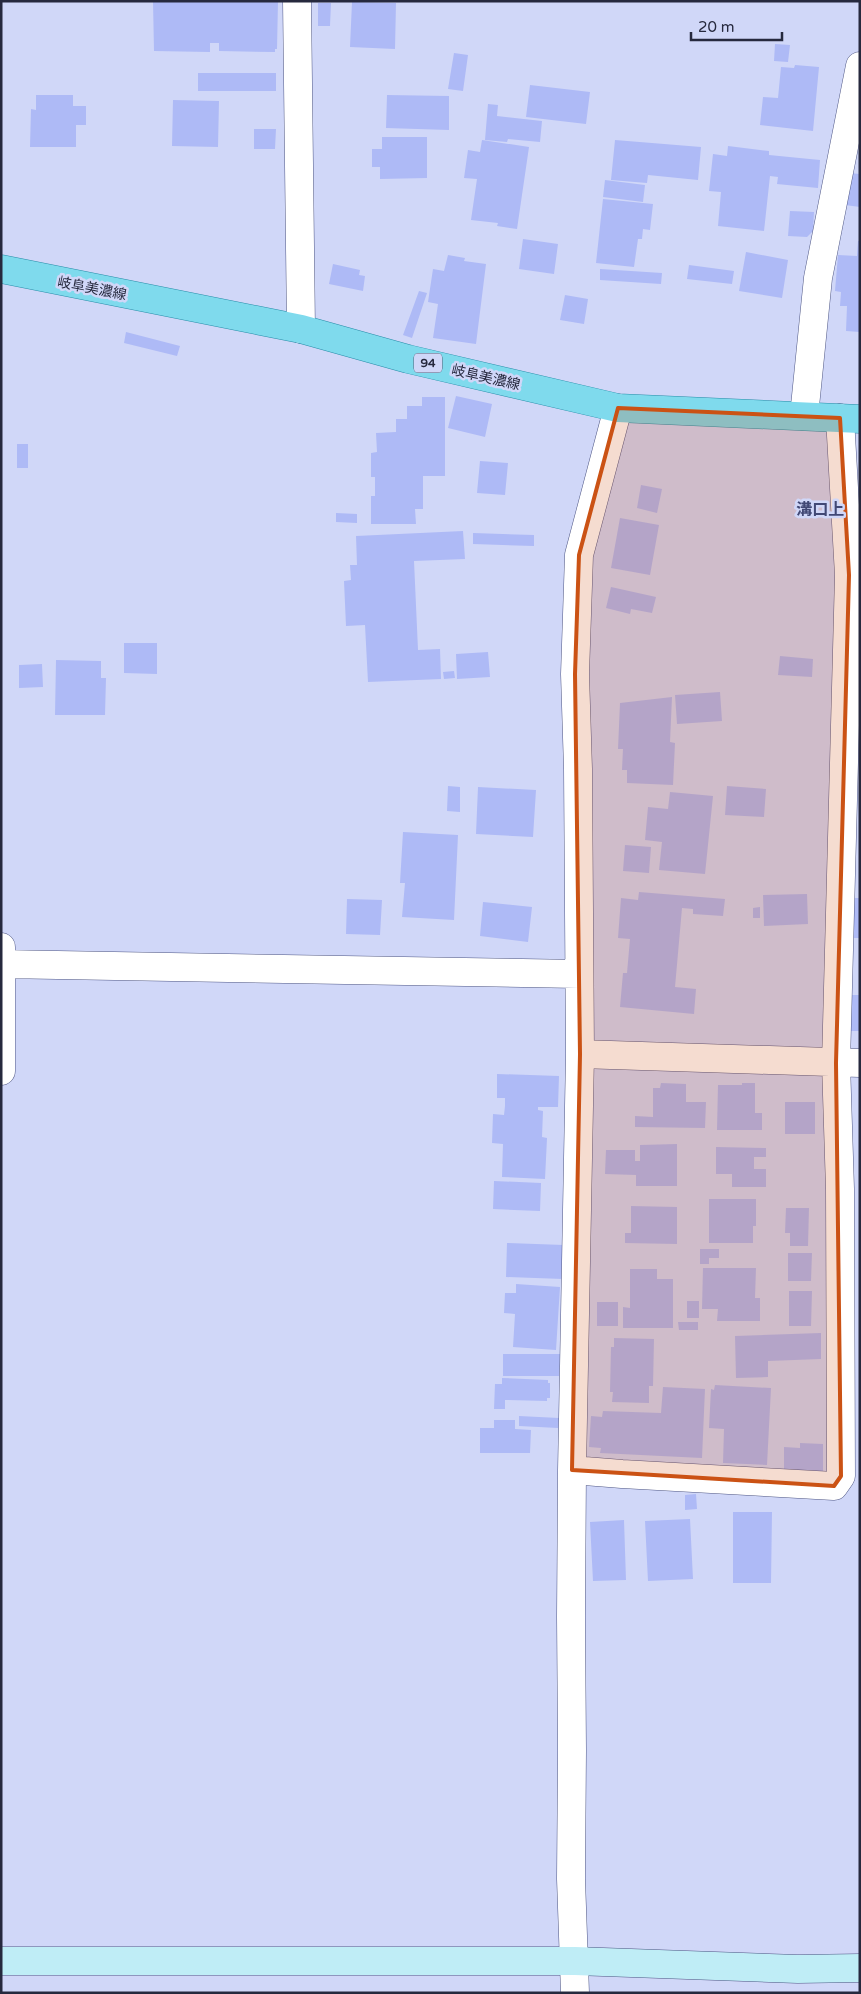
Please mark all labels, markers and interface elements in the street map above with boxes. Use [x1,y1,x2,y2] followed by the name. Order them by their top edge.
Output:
[691,10,782,42] scale bar
[698,18,735,36] text: 20 m
[56,273,128,304] street label: 岐阜美濃線
[414,353,442,372] road number: 94
[450,361,522,394] street label: 岐阜美濃線
[796,500,844,520] district label: 溝口上

